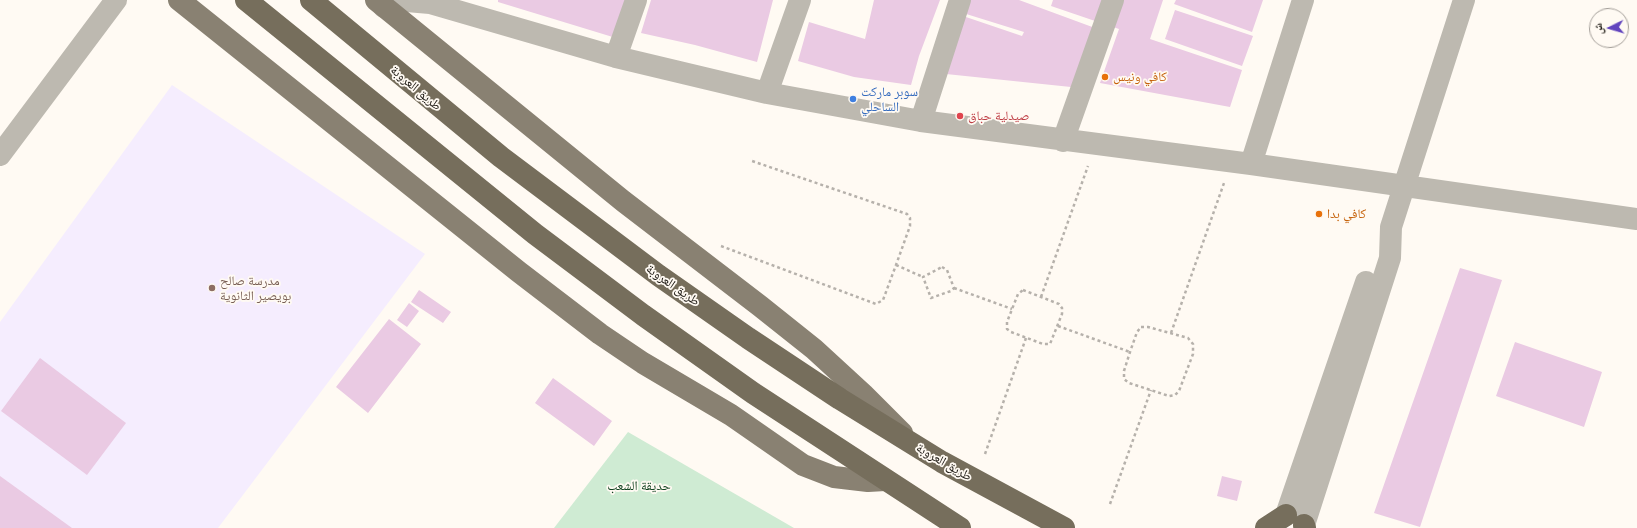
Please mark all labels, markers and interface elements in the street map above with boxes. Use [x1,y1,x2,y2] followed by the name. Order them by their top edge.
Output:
[1589,8,1629,48] north arrow
[1591,23,1605,35] text: ش
[387,62,445,114] street label: طريق العروبة
[1113,69,1167,85] place label: كافي ونيس
[1100,72,1110,82] marker: كافي ونيس
[861,84,918,115] place label: سوبر ماركت الساحلي
[848,94,858,104] marker: سوبر ماركت الساحلي
[968,108,1029,124] place label: صيدلية حباق
[955,111,965,121] marker: صيدلية حباق
[1327,206,1366,222] place label: كافي بدا
[1314,209,1324,219] marker: كافي بدا
[643,261,703,309] street label: طريق العروبة
[220,273,291,304] place label: مدرسة صالح بويصير الثانوية
[207,283,217,293] marker: مدرسة صالح بويصير الثانوية
[913,440,975,484] street label: طريق العروبة
[607,478,671,494] park label: حديقة الشعب

